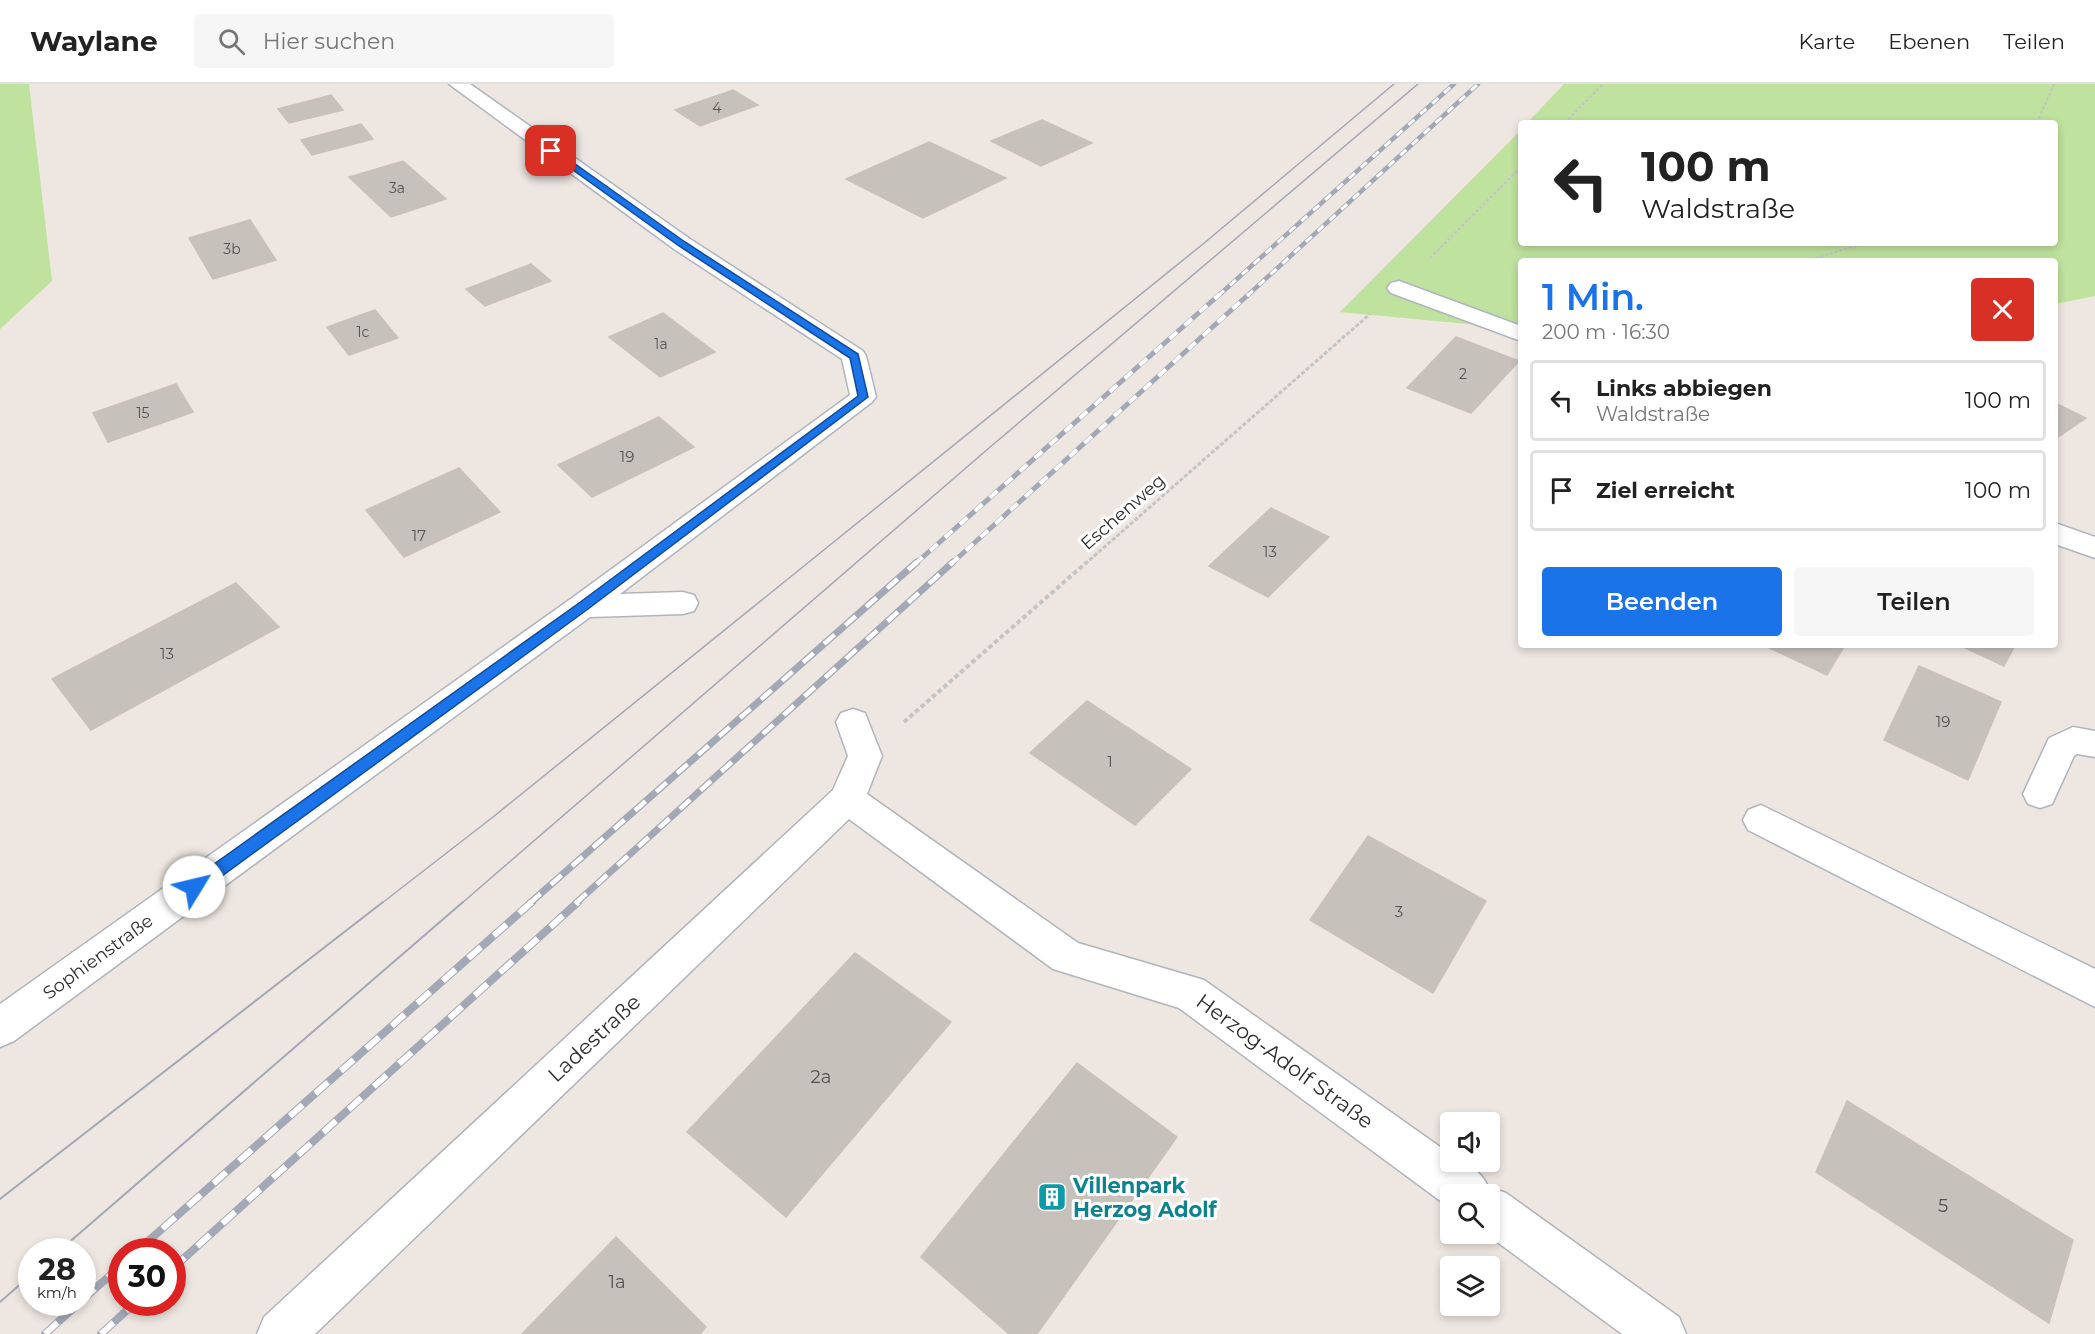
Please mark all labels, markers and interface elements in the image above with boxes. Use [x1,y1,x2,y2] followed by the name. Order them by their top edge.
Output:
[194,14,614,68] search box
[30,24,158,58] text: Waylane
[215,25,248,58] icon: search
[263,28,395,55] text: Hier suchen
[1799,29,1855,54] text: Karte
[1888,29,1970,54] text: Ebenen
[2003,29,2065,54] text: Teilen
[712,99,722,117] house number: 4
[525,125,576,176] pin
[534,134,567,167] icon: arrive
[1641,140,1770,192] text: 100 m
[1542,144,1620,222] icon: left
[389,179,405,197] house number: 3a
[1641,192,1795,225] text: Waldstraße
[223,240,241,258] house number: 3b
[1542,275,1644,319] text: 1 Min.
[1971,278,2034,341] button: close
[1542,320,1670,344] text: 200 m · 16:30
[357,323,370,341] house number: 1c
[654,335,668,353] house number: 1a
[1459,365,1467,383] house number: 2
[1596,375,1772,402] text: Links abbiegen
[1545,384,1578,417] icon: left
[1965,387,2031,414] text: 100 m
[1596,402,1710,426] text: Waldstraße
[137,404,150,422] house number: 15
[620,447,634,466] house number: 19
[1076,469,1170,555] street label: Eschenweg
[1545,474,1578,507] icon: arrive
[1596,477,1735,504] text: Ziel erreicht
[1965,477,2031,504] text: 100 m
[412,526,426,545] house number: 17
[1263,542,1277,561] house number: 13
[1542,567,1782,636] button: Beenden
[1794,567,2034,636] button: Teilen
[160,644,174,663] house number: 13
[1936,712,1950,731] house number: 19
[1107,752,1113,771] house number: 1
[162,855,226,919] position arrow
[1395,902,1403,921] house number: 3
[39,910,157,1004] street label: Sophienstraße
[1192,988,1378,1134] street label: Herzog-Adolf Straße
[543,989,645,1087] street label: Ladestraße
[811,1066,831,1088] house number: 2a
[1440,1112,1500,1316] map controls
[1440,1112,1500,1172] button: sound
[1072,1173,1218,1222] place label: Villenpark Herzog Adolf
[1036,1181,1068,1213] building icon: Villenpark Herzog Adolf
[1440,1184,1500,1244] button: search
[1938,1195,1948,1217] house number: 5
[108,1238,186,1316] speed limit sign: 30
[38,1251,76,1288] text: 28
[1440,1256,1500,1316] button: layers
[608,1271,626,1293] house number: 1a
[37,1283,77,1302] text: km/h

